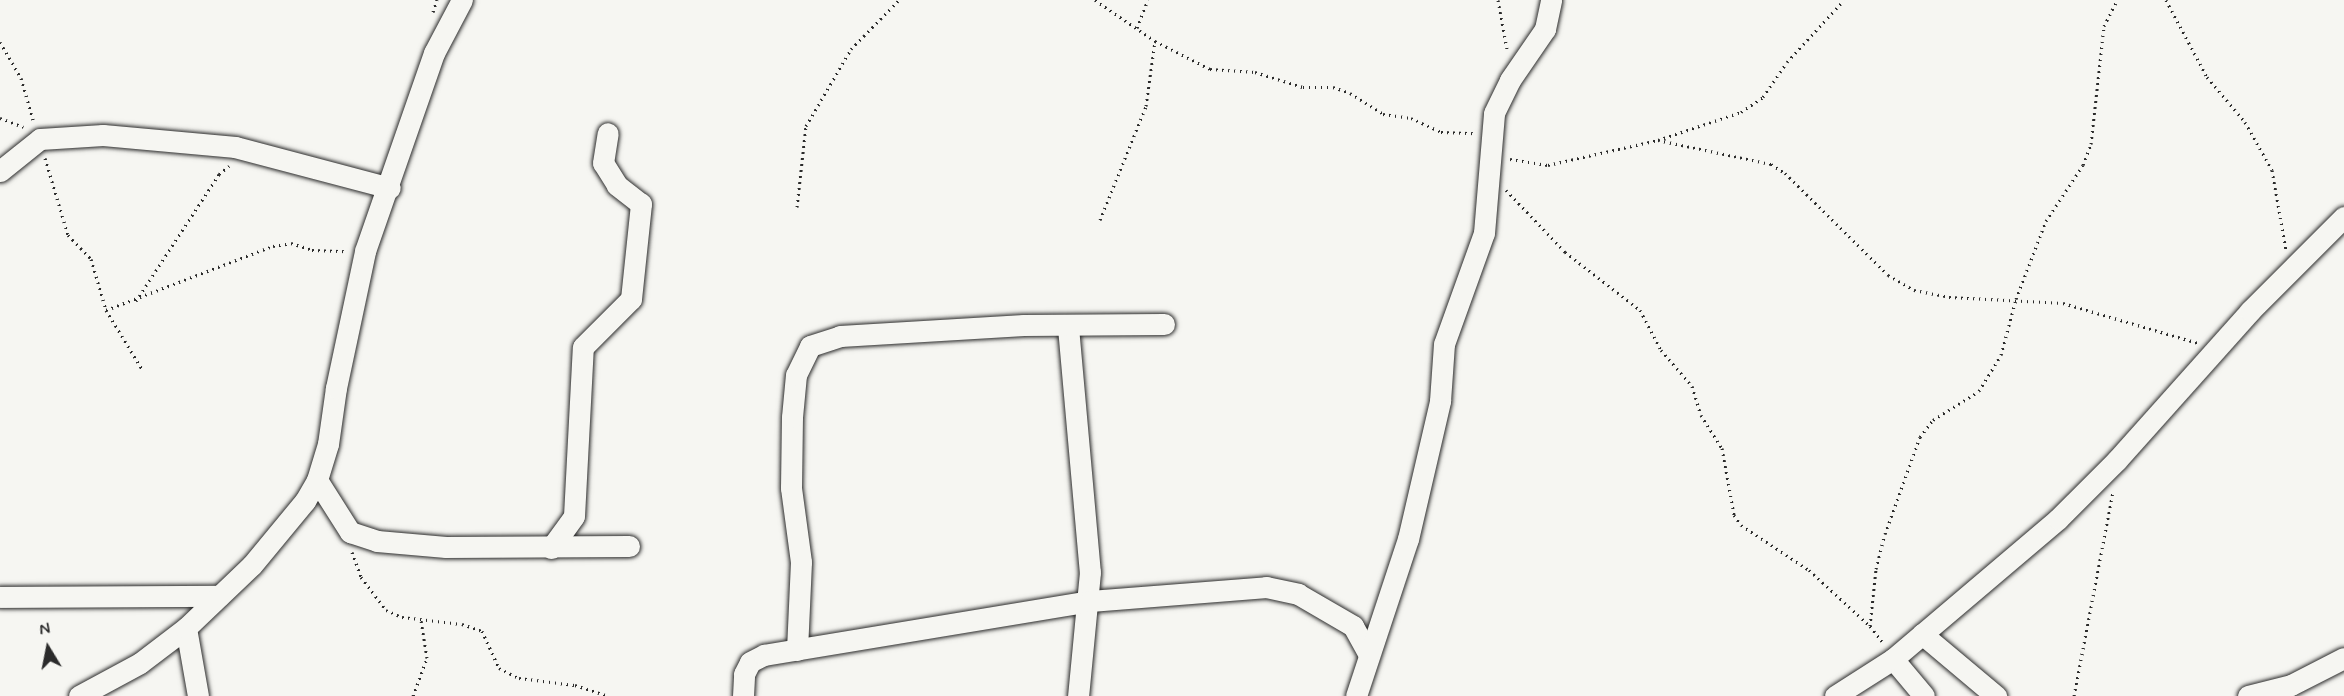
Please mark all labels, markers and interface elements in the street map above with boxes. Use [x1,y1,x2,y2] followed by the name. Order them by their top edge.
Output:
[18,618,78,678] north arrow
[38,619,52,641] text: N

